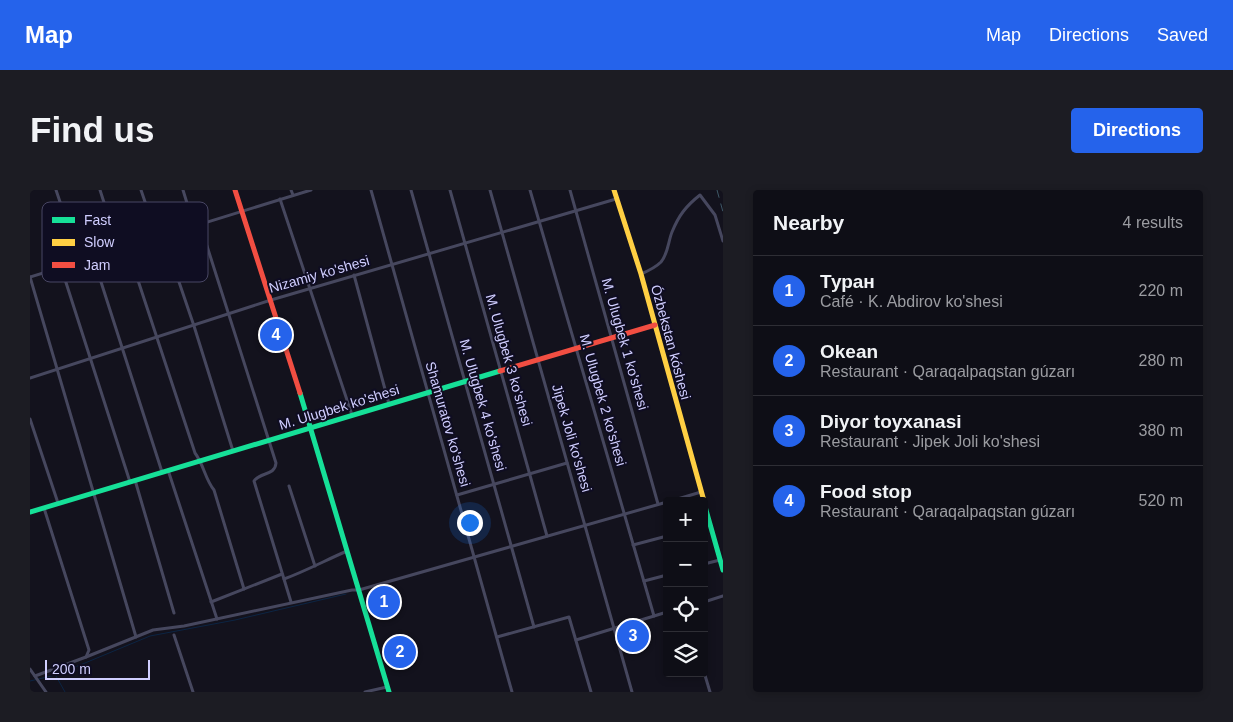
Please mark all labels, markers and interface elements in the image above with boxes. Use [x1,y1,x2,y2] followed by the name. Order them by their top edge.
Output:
[25,21,73,48] text: Map
[986,25,1021,45] text: Map
[1049,25,1129,45] text: Directions
[1157,25,1208,45] text: Saved
[1071,108,1203,153] button: Directions
[30,110,154,149] text: Find us
[42,202,208,282] legend
[773,211,844,234] text: Nearby
[84,212,111,228] text: Fast
[1123,214,1183,231] text: 4 results
[84,234,115,250] text: Slow
[267,252,371,296] street label: Nizamiy ko'shesi
[84,257,110,273] text: Jam
[820,271,875,292] text: Туран
[598,276,652,412] street label: M. Ulugbek 1 ko'shesi
[785,282,793,299] text: 1
[1139,282,1183,299] text: 220 m
[648,283,694,401] street label: Ózbekstan kóshesi
[482,292,536,428] street label: M. Ulugbek 3 ko'shesi
[820,293,1003,310] text: Café · K. Abdirov ko'shesi
[260,316,292,354] pin: 4
[576,332,630,468] street label: M. Ulugbek 2 ko'shesi
[456,337,510,473] street label: M. Ulugbek 4 ko'shesi
[820,341,878,362] text: Okean
[785,352,793,369] text: 2
[1139,352,1183,369] text: 280 m
[422,360,474,488] street label: Shamuratov ko'shesi
[820,363,1075,380] text: Restaurant · Qaraqalpaqstan gúzarı
[277,381,401,433] street label: M. Ulugbek ko'shesi
[549,382,595,494] street label: Jipek Joli ko'shesi
[820,411,962,432] text: Diyor toyxanasi
[785,422,793,439] text: 3
[1139,422,1183,439] text: 380 m
[820,433,1040,450] text: Restaurant · Jipek Joli ko'shesi
[820,481,912,502] text: Food stop
[785,492,793,509] text: 4
[1139,492,1183,509] text: 520 m
[663,497,708,677] map controls
[663,497,708,542] button: +
[820,503,1075,520] text: Restaurant · Qaraqalpaqstan gúzarı
[457,510,483,536] your location
[663,542,708,587] button: −
[368,583,400,621] pin: 1
[663,587,708,632] button: locate
[617,617,649,655] pin: 3
[663,632,708,677] button: layers
[384,633,416,671] pin: 2
[45,657,150,680] scale bar
[52,661,91,677] text: 200 m

